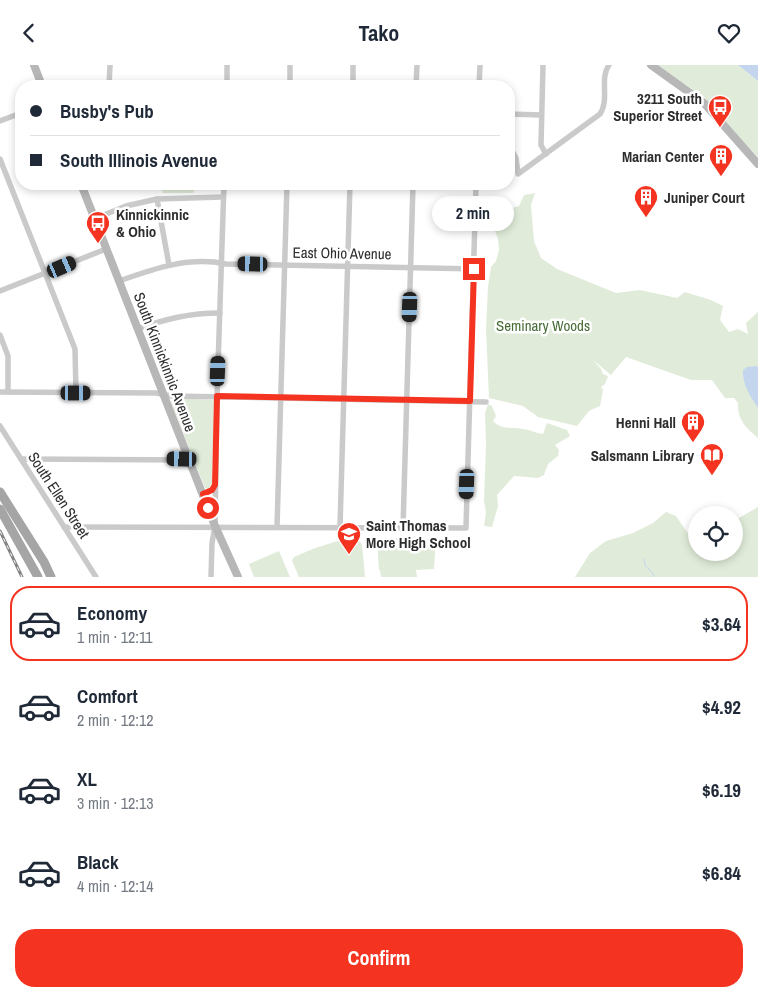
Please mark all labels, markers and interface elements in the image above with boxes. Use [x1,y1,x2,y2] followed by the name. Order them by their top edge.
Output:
[359,18,399,48] text: Tako
[15,19,43,47] icon: back
[715,19,743,47] icon: heart
[613,88,702,126] place label: 3211 South Superior Street
[707,94,733,128] bus stop icon: 3211 South Superior Street
[60,98,154,124] text: Busby's Pub
[708,143,734,177] building icon: Marian Center
[622,146,704,167] place label: Marian Center
[60,147,217,173] text: South Illinois Avenue
[633,184,659,218] building icon: Juniper Court
[664,187,745,208] place label: Juniper Court
[433,197,515,231] callout: 2 min
[456,202,490,224] text: 2 min
[116,204,189,242] place label: Kinnickinnic & Ohio
[85,210,111,244] bus stop icon: Kinnickinnic & Ohio
[292,242,392,264] street label: East Ohio Avenue
[45,254,78,280] car
[237,256,268,272] car
[463,258,485,280] route end
[129,289,201,435] street label: South Kinnickinnic Avenue
[401,292,418,322] car
[496,315,590,336] park label: Seminary Woods
[209,356,226,386] car
[61,386,91,401] car
[680,409,706,443] building icon: Henni Hall
[616,412,676,433] place label: Henni Hall
[699,442,725,476] library icon: Salsmann Library
[591,445,694,466] place label: Salsmann Library
[23,448,95,543] street label: South Ellen Street
[166,451,197,467] car
[458,469,475,499] car
[197,497,219,519] route start
[688,506,743,561] map controls
[688,506,743,561] button: locate
[366,515,471,553] place label: Saint Thomas More High School
[336,521,362,555] school or university icon: Saint Thomas More High School
[77,600,147,626] text: Economy
[17,601,62,646] icon: car
[702,611,741,637] text: $3.64
[77,626,153,648] text: 1 min · 12:11
[77,683,138,709] text: Comfort
[17,684,62,729] icon: car
[702,694,741,720] text: $4.92
[77,709,154,731] text: 2 min · 12:12
[77,766,97,792] text: XL
[17,767,62,812] icon: car
[702,777,741,803] text: $6.19
[77,792,154,814] text: 3 min · 12:13
[77,849,119,875] text: Black
[17,850,62,895] icon: car
[702,860,741,886] text: $6.84
[77,875,154,897] text: 4 min · 12:14
[15,929,743,987] button: Confirm

